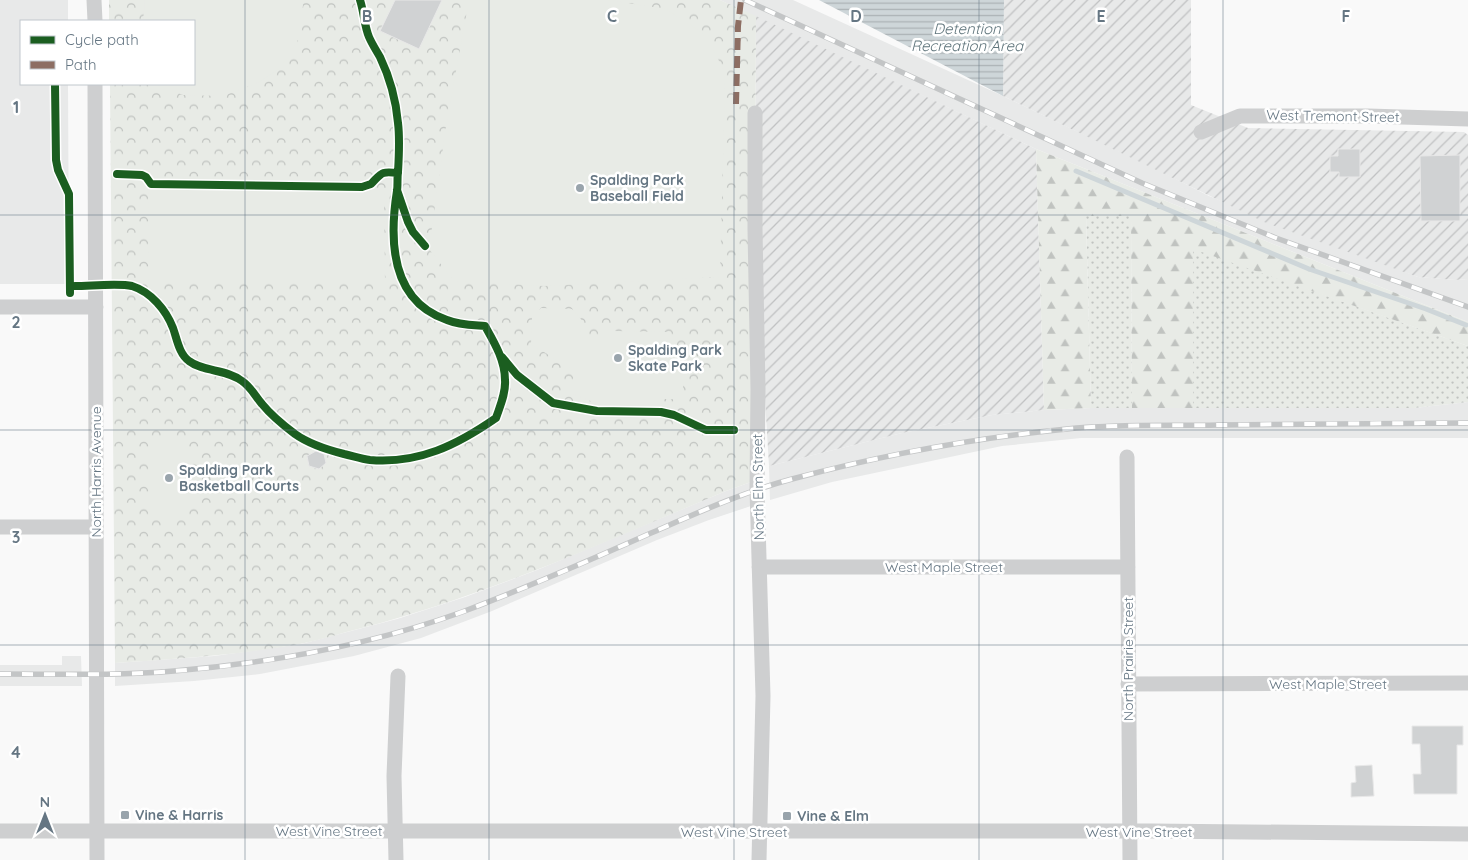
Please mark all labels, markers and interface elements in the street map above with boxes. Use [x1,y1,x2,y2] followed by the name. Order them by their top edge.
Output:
[362,6,372,26] text: B
[607,6,617,26] text: C
[850,6,862,26] text: D
[1096,6,1106,26] text: E
[1342,6,1351,26] text: F
[911,19,1024,55] water label: Detention Recreation Area
[20,20,195,85] legend
[65,30,139,49] text: Cycle path
[65,55,97,74] text: Path
[13,97,19,117] text: 1
[1266,106,1400,126] street label: West Tremont Street
[590,171,684,205] place label: Spalding Park Baseball Field
[574,182,586,194] marker: Spalding Park Baseball Field
[11,312,21,332] text: 2
[628,341,722,375] place label: Spalding Park Skate Park
[612,352,624,364] marker: Spalding Park Skate Park
[87,406,105,538] street label: North Harris Avenue
[748,433,768,540] street label: North Elm Street
[179,461,299,495] place label: Spalding Park Basketball Courts
[163,472,175,484] marker: Spalding Park Basketball Courts
[12,527,20,547] text: 3
[885,558,1003,576] street label: West Maple Street
[1119,597,1137,721] street label: North Prairie Street
[1269,675,1387,693] street label: West Maple Street
[11,742,21,762] text: 4
[20,790,70,840] north arrow
[40,793,50,811] text: N
[135,806,223,824] place label: Vine & Harris
[797,807,869,825] place label: Vine & Elm
[119,809,131,821] marker: Vine & Harris
[781,810,793,822] marker: Vine & Elm
[276,822,383,840] street label: West Vine Street
[681,823,788,841] street label: West Vine Street
[1086,823,1193,841] street label: West Vine Street

